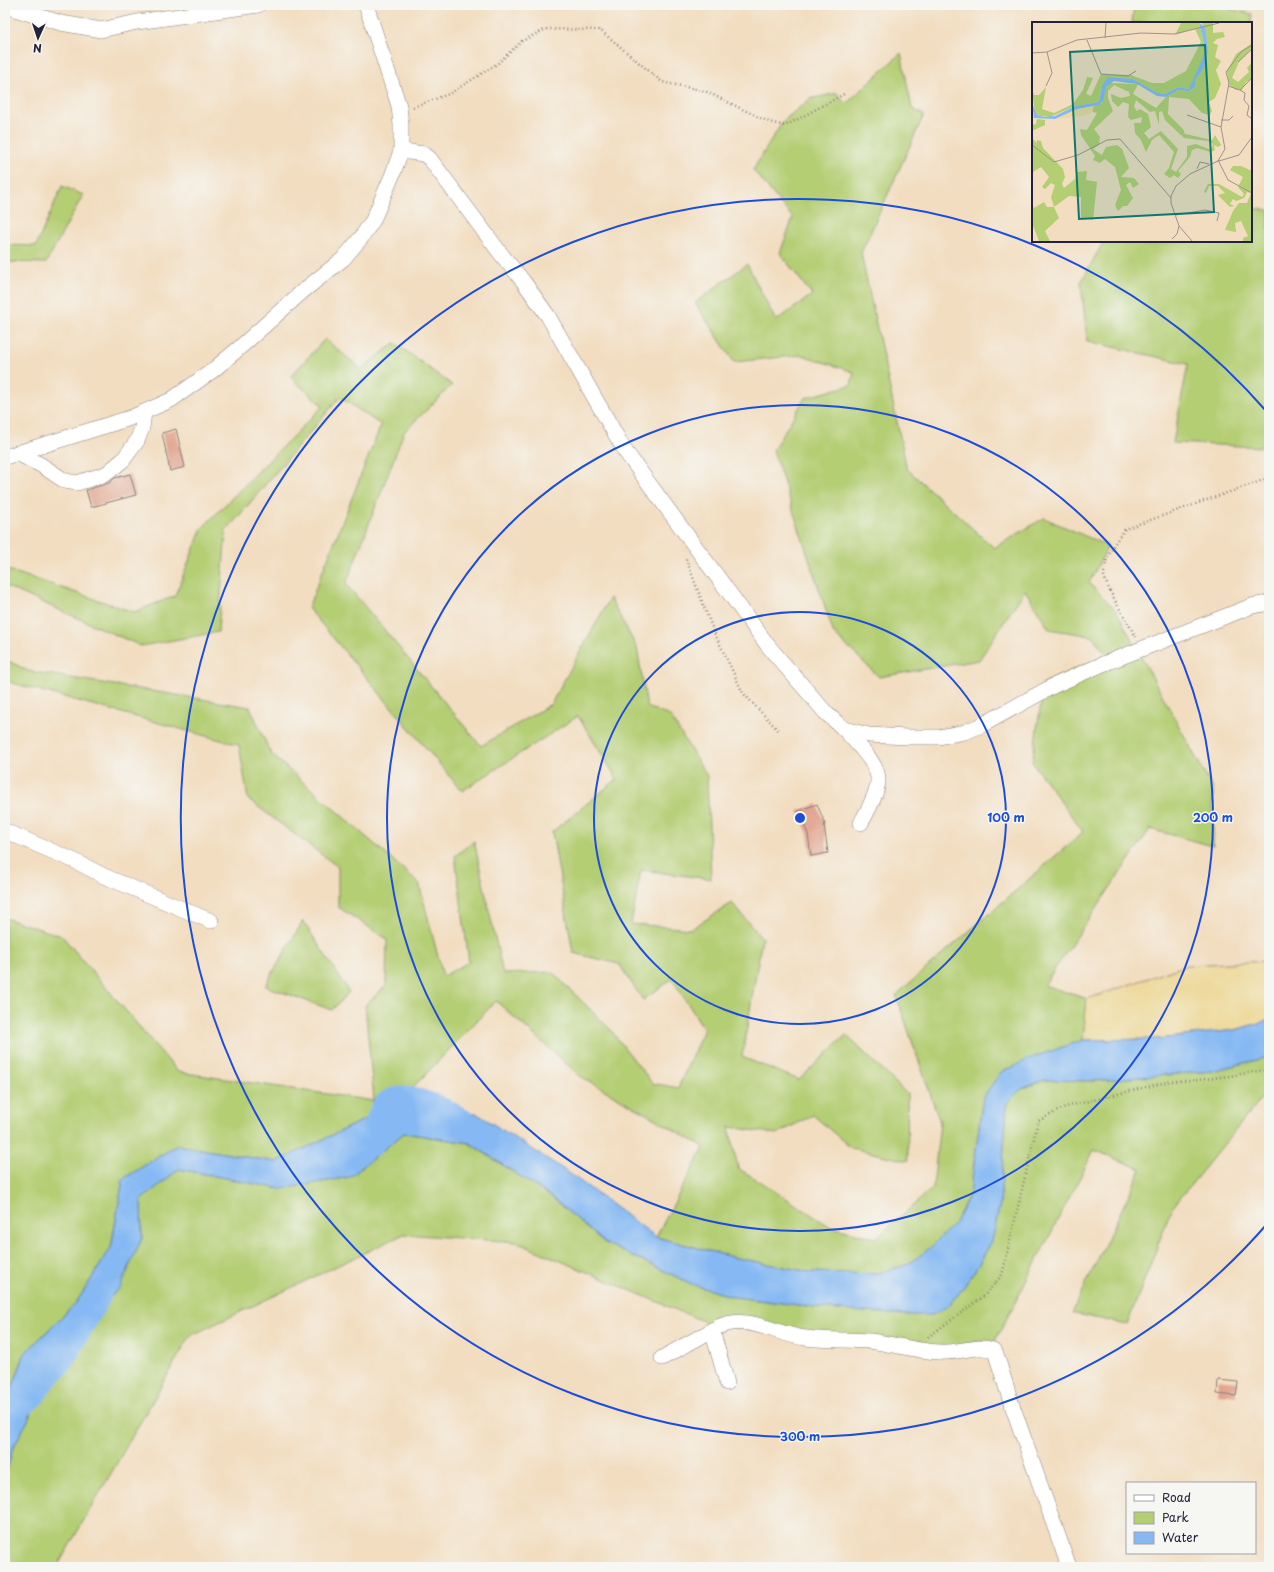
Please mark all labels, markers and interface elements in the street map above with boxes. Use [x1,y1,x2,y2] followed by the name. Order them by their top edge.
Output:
[18,18,58,58] north arrow
[1032,22,1252,242] inset map
[32,40,42,57] text: N
[987,808,1025,826] text: 100 m
[1193,808,1233,826] text: 200 m
[793,811,807,825] centre of rings
[780,1427,820,1445] text: 300 m
[1126,1482,1256,1554] legend
[1162,1488,1191,1506] text: Road
[1162,1508,1189,1526] text: Park
[1162,1528,1199,1546] text: Water

